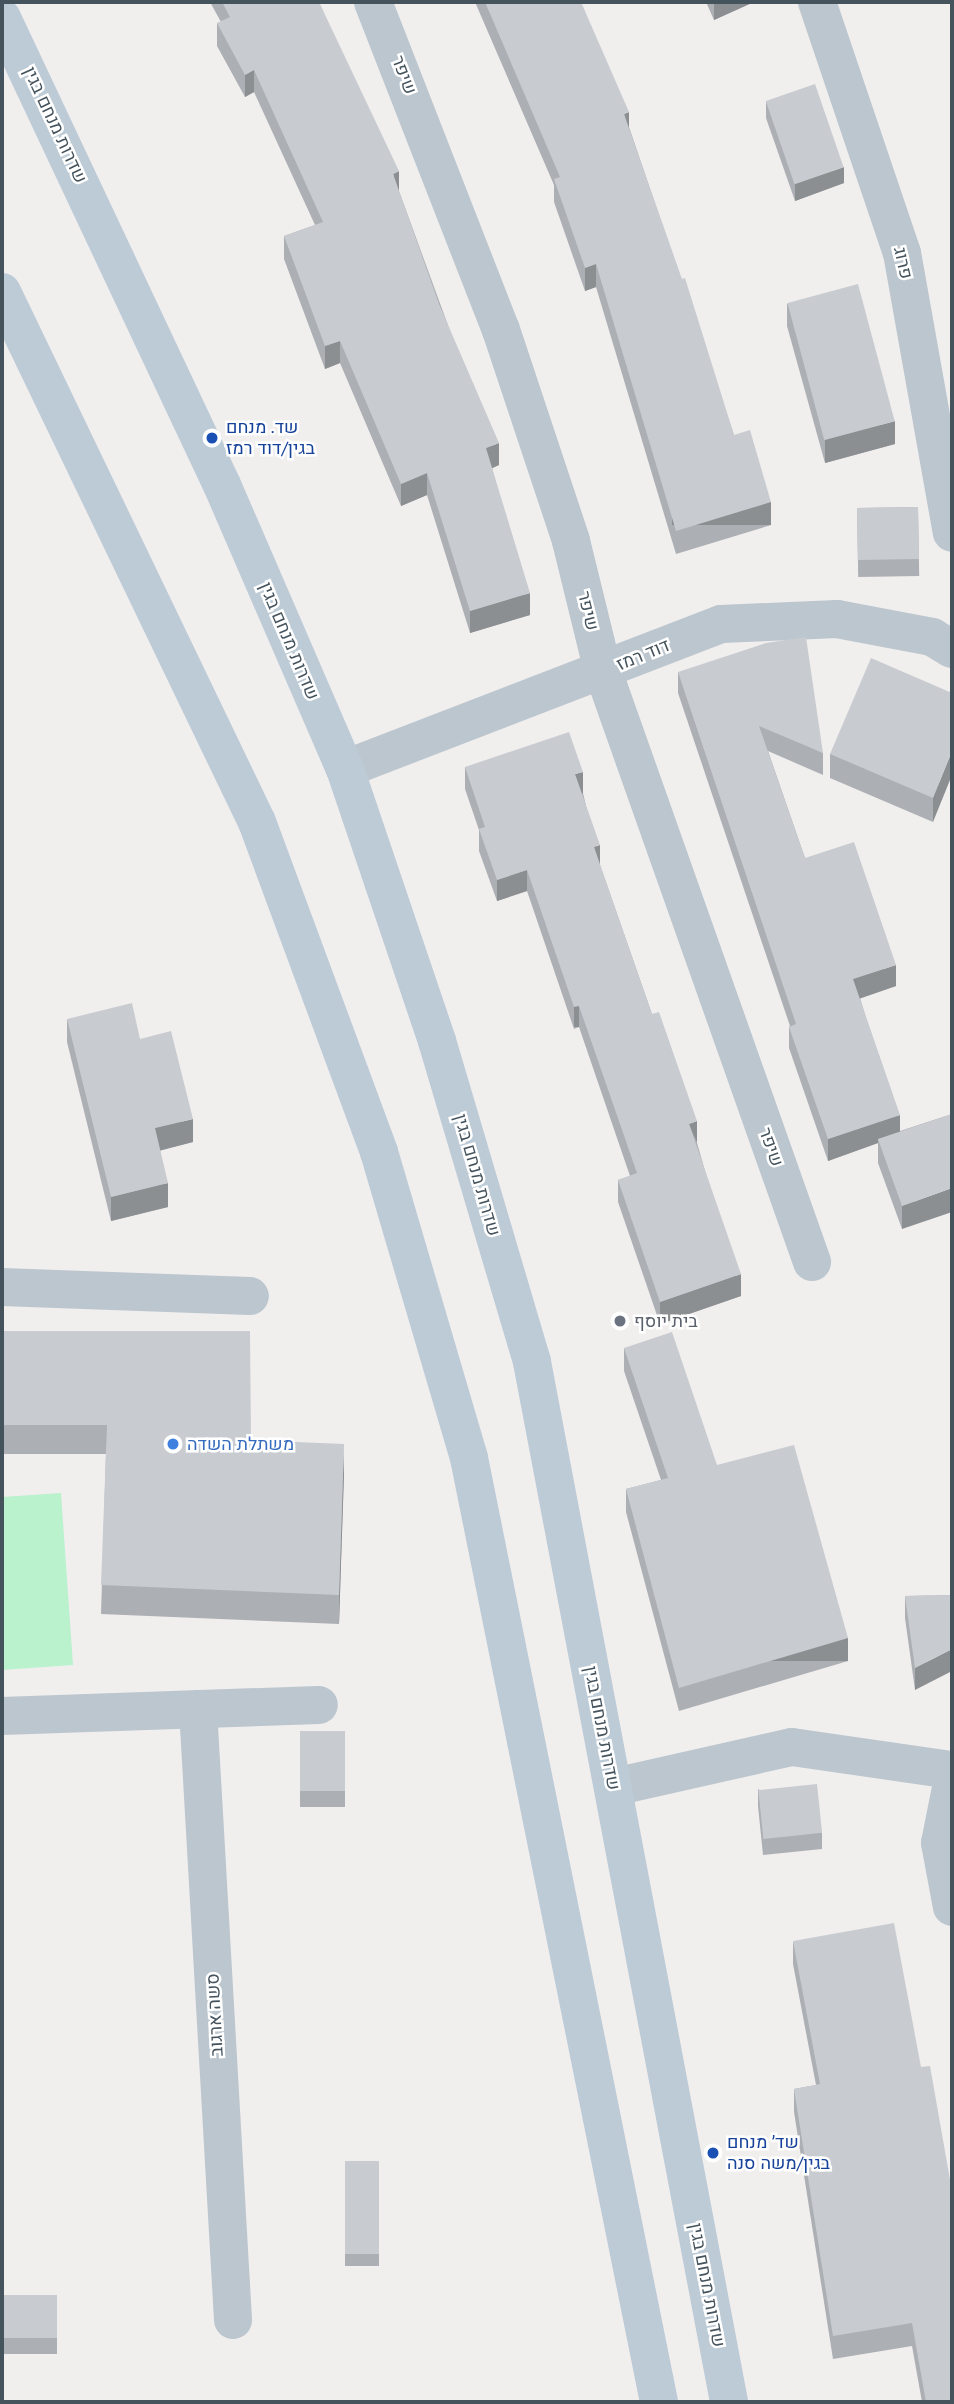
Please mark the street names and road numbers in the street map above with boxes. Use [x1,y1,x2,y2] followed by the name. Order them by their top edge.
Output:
[387,53,421,97] street label: שיפר
[19,63,91,187] street label: שדרות מנחם בגין
[889,245,917,281] street label: פרוג
[254,579,324,703] street label: שדרות מנחם בגין
[573,589,603,633] street label: שיפר
[613,635,673,675] street label: דוד רמז
[449,1111,505,1239] street label: שדרות מנחם בגין
[754,1125,788,1169] street label: שיפר
[579,1664,625,1792] street label: שדרות מנחם בגין
[202,1973,228,2057] street label: סשה ארגוב
[684,2221,730,2349] street label: שדרות מנחם בגין

